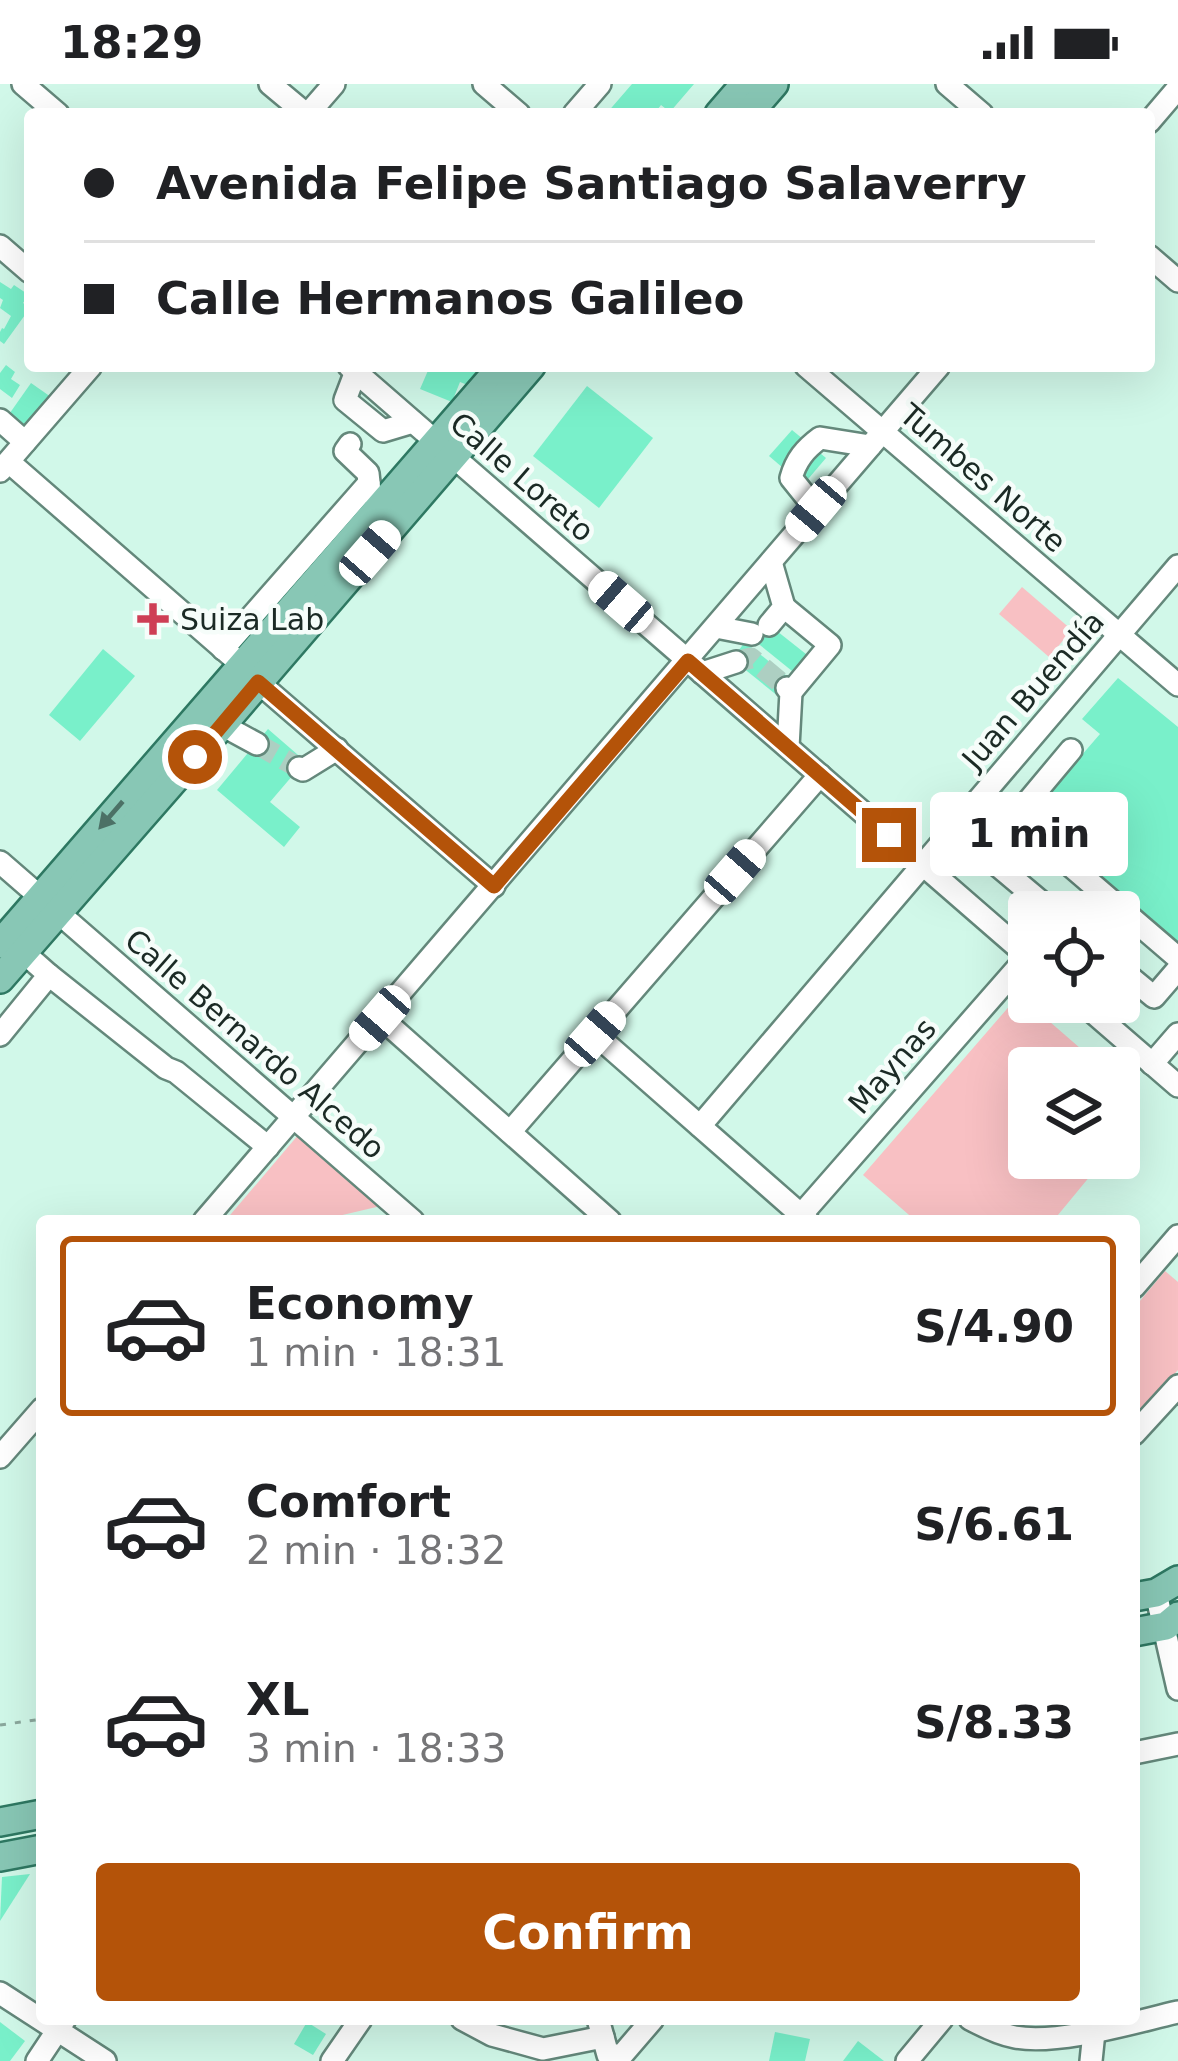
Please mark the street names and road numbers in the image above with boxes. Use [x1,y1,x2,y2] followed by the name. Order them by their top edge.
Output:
[892,396,1073,559] street label: Tumbes Norte
[443,405,601,549] street label: Calle Loreto
[954,604,1111,778] street label: Juan Buendía
[118,922,392,1166] street label: Calle Bernardo Alcedo
[841,1011,943,1121] street label: Maynas

